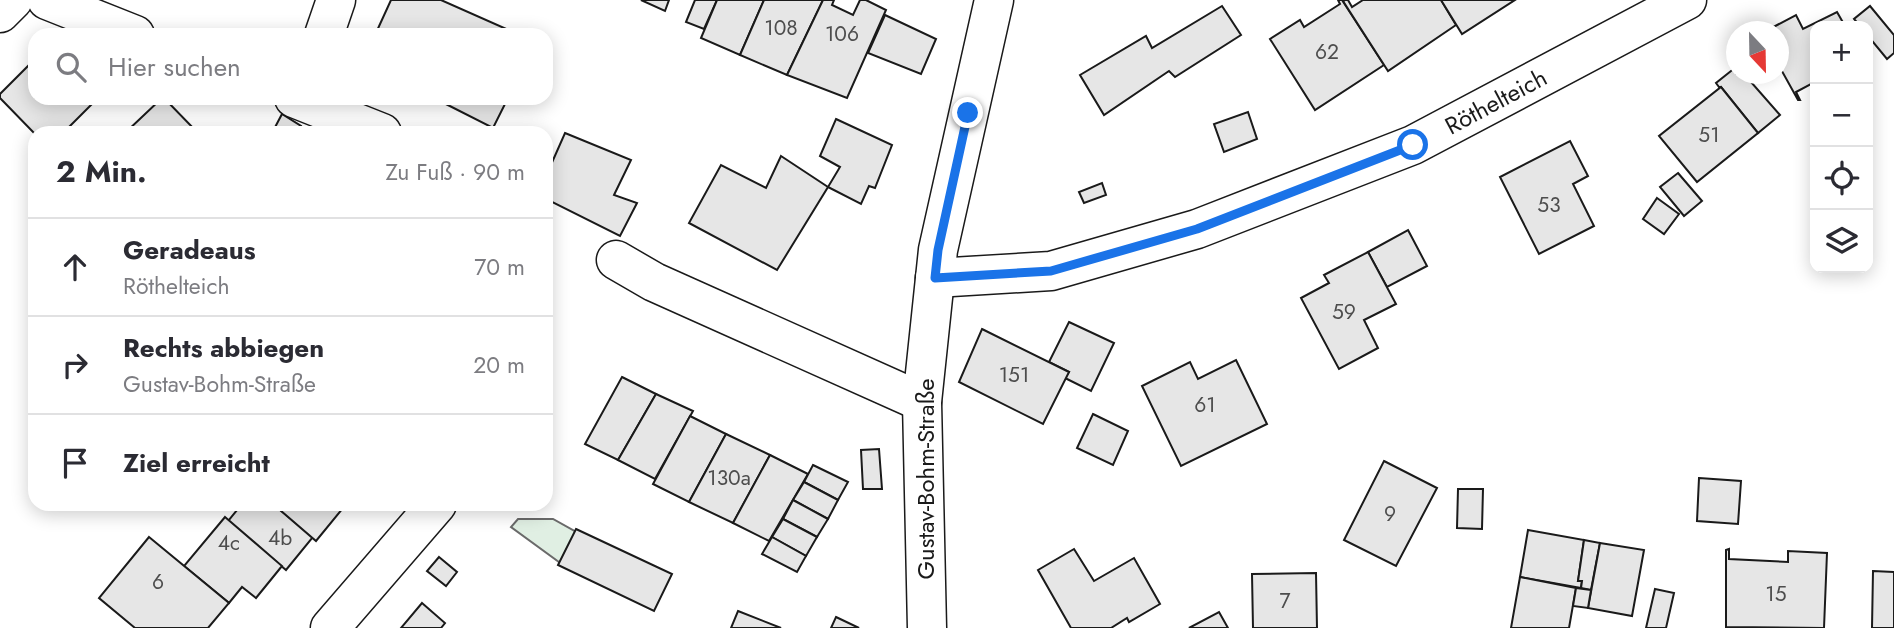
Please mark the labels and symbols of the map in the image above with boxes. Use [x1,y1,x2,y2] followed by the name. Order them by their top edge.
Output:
[764,13,798,43] house number: 108
[825,19,859,49] house number: 106
[1726,21,1789,84] north arrow
[1315,37,1339,67] house number: 62
[1438,60,1553,143] street label: Röthelteich
[952,97,983,128] route end
[1698,120,1720,150] house number: 51
[1397,129,1428,160] route start
[1537,190,1561,220] house number: 53
[1332,297,1356,327] house number: 59
[999,360,1029,390] house number: 151
[908,378,943,580] street label: Gustav-Bohm-Straße
[1194,390,1216,420] house number: 61
[707,463,751,493] house number: 130a
[1384,499,1396,529] house number: 9
[268,523,292,553] house number: 4b
[218,528,240,558] house number: 4c
[152,567,164,597] house number: 6
[1765,579,1787,609] house number: 15
[1279,586,1291,616] house number: 7

